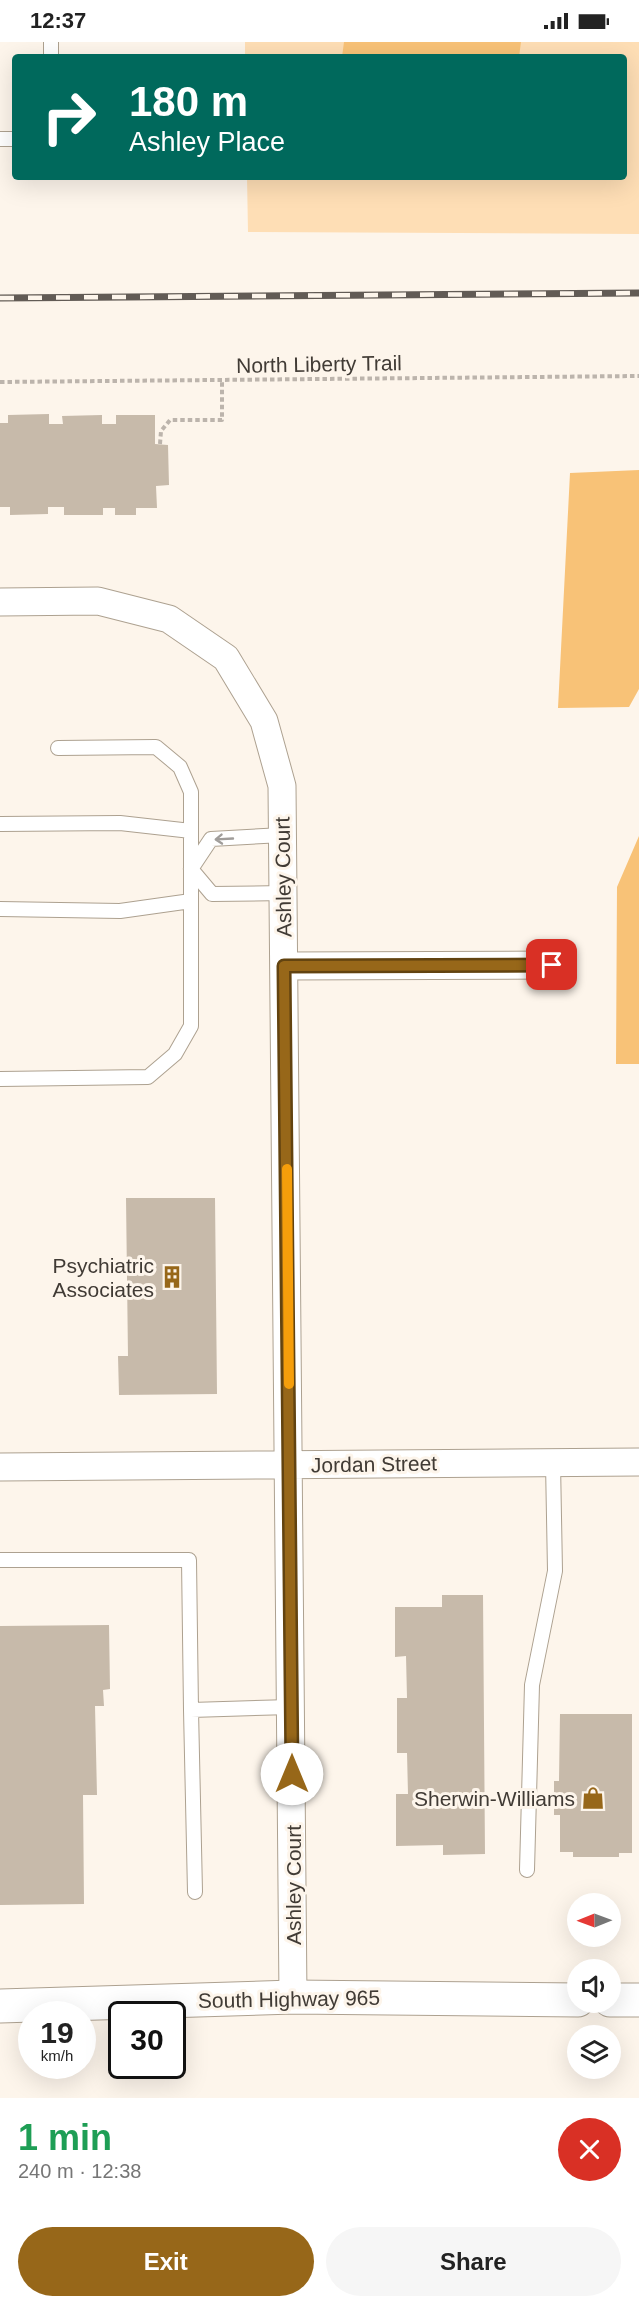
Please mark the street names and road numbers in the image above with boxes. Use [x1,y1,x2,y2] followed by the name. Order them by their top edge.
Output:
[236,351,402,377] street label: North Liberty Trail
[270,817,296,937] street label: Ashley Court
[311,1451,437,1477] street label: Jordan Street
[282,1825,305,1945] street label: Ashley Court
[198,1986,380,2012] street label: South Highway 965

